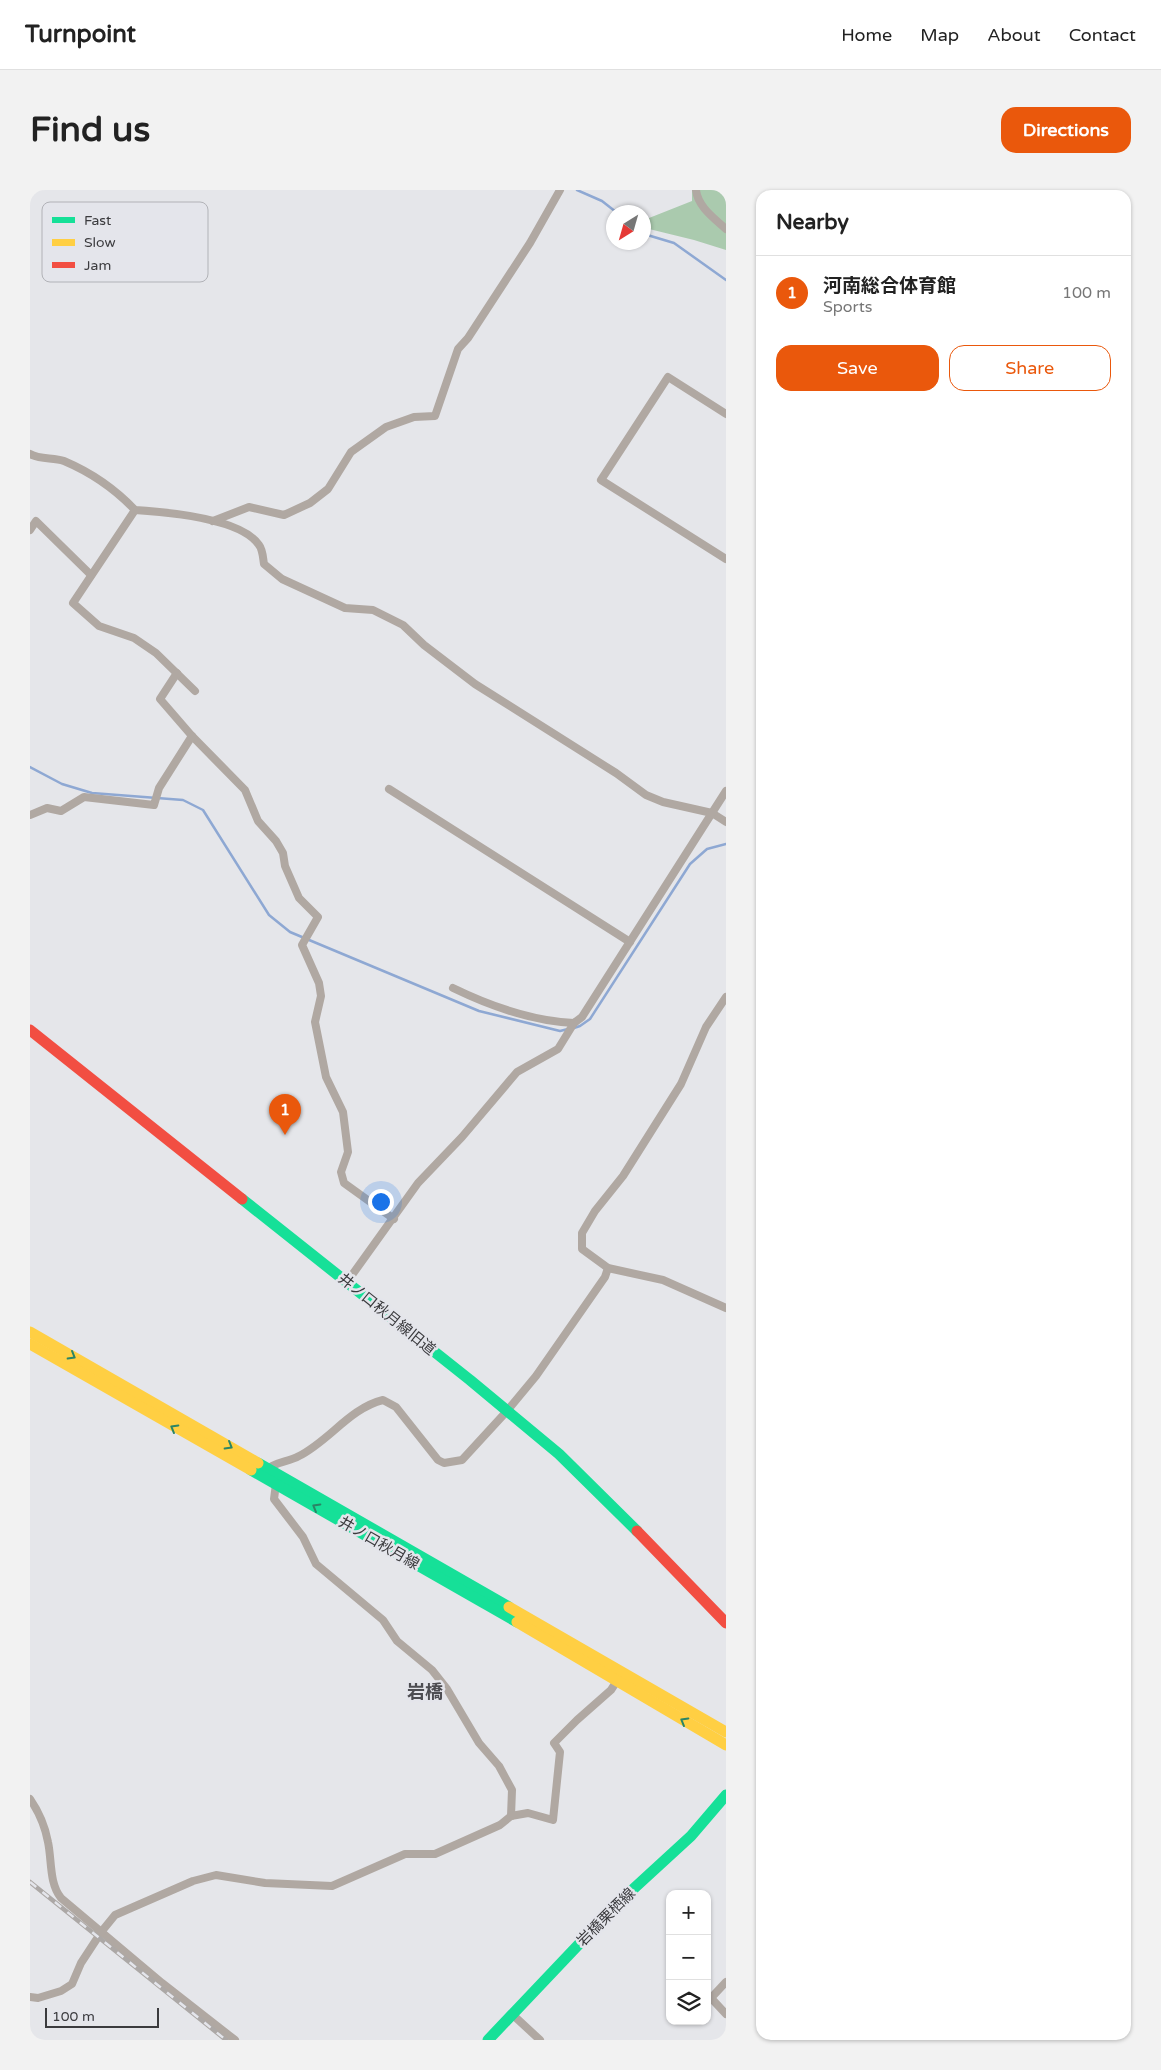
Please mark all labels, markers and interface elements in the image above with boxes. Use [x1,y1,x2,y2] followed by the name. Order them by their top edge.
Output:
[25,20,136,49] text: Turnpoint
[841,24,892,46] text: Home
[920,24,959,46] text: Map
[987,24,1041,46] text: About
[1069,24,1136,46] text: Contact
[1001,107,1131,153] button: Directions
[30,109,150,151] text: Find us
[42,202,208,282] legend
[606,205,651,250] north arrow
[776,210,849,235] text: Nearby
[84,212,112,229] text: Fast
[84,234,116,251] text: Slow
[84,257,111,274] text: Jam
[823,275,956,297] text: 河南総合体育館
[787,283,797,303] text: 1
[1062,283,1111,303] text: 100 m
[823,297,872,317] text: Sports
[776,345,939,391] button: Save
[949,345,1111,391] button: Share
[269,1094,301,1135] pin: 1
[368,1189,394,1215] your location
[335,1269,439,1359] street label: 井ノ口秋月線旧道
[67,1350,76,1360] one-way arrow
[171,1424,180,1434] one-way arrow
[223,1439,232,1449] one-way arrow
[313,1503,322,1513] one-way arrow
[336,1513,422,1573] street label: 井ノ口秋月線
[407,1681,443,1703] district label: 岩橋
[680,1717,689,1727] one-way arrow
[573,1884,639,1950] street label: 岩橋栗栖線
[666,1890,711,2025] map controls
[666,1890,711,1935] button: +
[666,1935,711,1980] button: −
[666,1980,711,2025] button: layers
[45,2005,159,2028] scale bar
[52,2008,95,2025] text: 100 m

